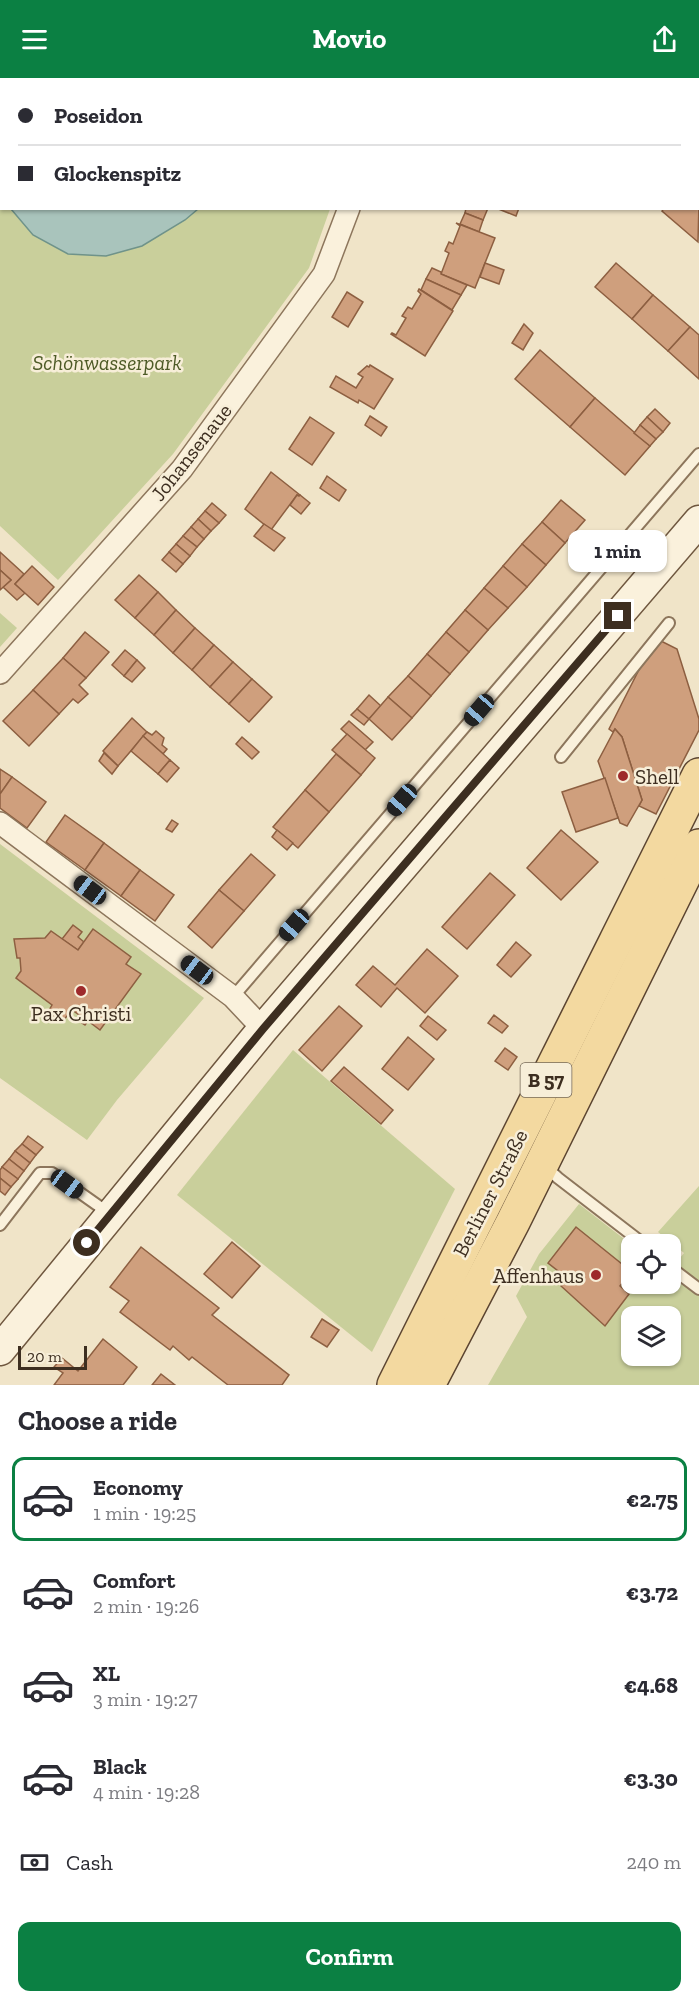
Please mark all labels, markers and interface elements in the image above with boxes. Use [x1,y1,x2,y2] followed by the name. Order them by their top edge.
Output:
[18,23,51,56] icon: menu
[313,23,386,55] text: Movio
[648,23,681,56] icon: share
[54,102,143,129] text: Poseidon
[54,160,181,187] text: Glockenspitz
[32,350,182,375] park label: Schönwasserpark
[145,398,237,506] street label: Johansenaue
[568,529,668,571] callout: 1 min
[594,539,641,563] text: 1 min
[604,602,631,629] route end
[460,691,498,729] car
[635,764,679,789] place label: Shell
[616,769,630,783] marker: Shell
[383,781,421,819] car
[70,872,110,908] car
[275,906,313,944] car
[177,952,217,988] car
[74,984,88,998] marker: Pax Christi
[31,1001,131,1026] place label: Pax Christi
[520,1063,572,1097] road number: B 57
[447,1125,533,1261] street label: Berliner Straße
[47,1166,87,1202] car
[73,1229,100,1256] route start
[621,1234,681,1366] map controls
[621,1234,681,1294] button: locate
[493,1263,584,1288] place label: Affenhaus
[589,1268,603,1282] marker: Affenhaus
[621,1306,681,1366] button: layers
[18,1343,87,1370] scale bar
[27,1347,62,1366] text: 20 m
[18,1405,177,1437] text: Choose a ride
[21,1472,75,1526] icon: car
[93,1474,183,1501] text: Economy
[626,1486,678,1513] text: €2.75
[93,1501,196,1525] text: 1 min · 19:25
[21,1565,75,1619] icon: car
[93,1567,175,1594] text: Comfort
[626,1579,678,1606] text: €3.72
[93,1594,199,1618] text: 2 min · 19:26
[21,1658,75,1712] icon: car
[93,1660,120,1687] text: XL
[624,1672,678,1699] text: €4.68
[93,1687,198,1711] text: 3 min · 19:27
[21,1751,75,1805] icon: car
[93,1753,147,1780] text: Black
[624,1765,678,1792] text: €3.30
[93,1780,200,1804] text: 4 min · 19:28
[18,1846,51,1879] icon: cash
[66,1849,113,1876] text: Cash
[627,1850,681,1874] text: 240 m
[18,1922,681,1991] button: Confirm

